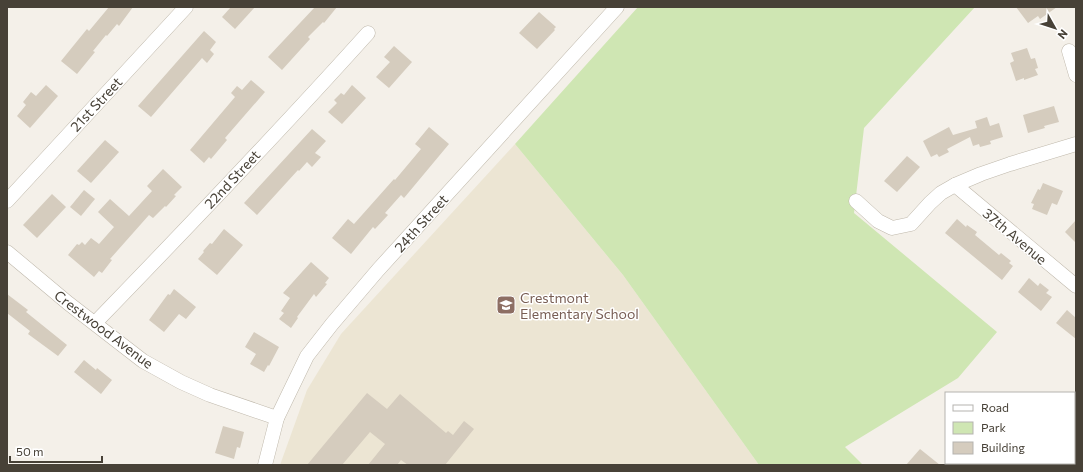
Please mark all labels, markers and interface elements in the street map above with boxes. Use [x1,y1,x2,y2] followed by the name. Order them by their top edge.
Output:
[1035,8,1075,48] north arrow
[1056,27,1071,42] text: N
[67,73,126,135] street label: 21st Street
[201,146,264,212] street label: 22nd Street
[391,190,452,255] street label: 24th Street
[979,204,1051,268] street label: 37th Avenue
[51,286,157,372] street label: Crestwood Avenue
[520,289,639,322] place label: Crestmont Elementary School
[495,294,517,316] school or university icon: Crestmont Elementary School
[945,392,1075,464] legend
[981,400,1009,414] text: Road
[981,420,1007,434] text: Park
[10,438,102,464] scale bar
[981,440,1025,454] text: Building
[16,444,44,458] text: 50 m

